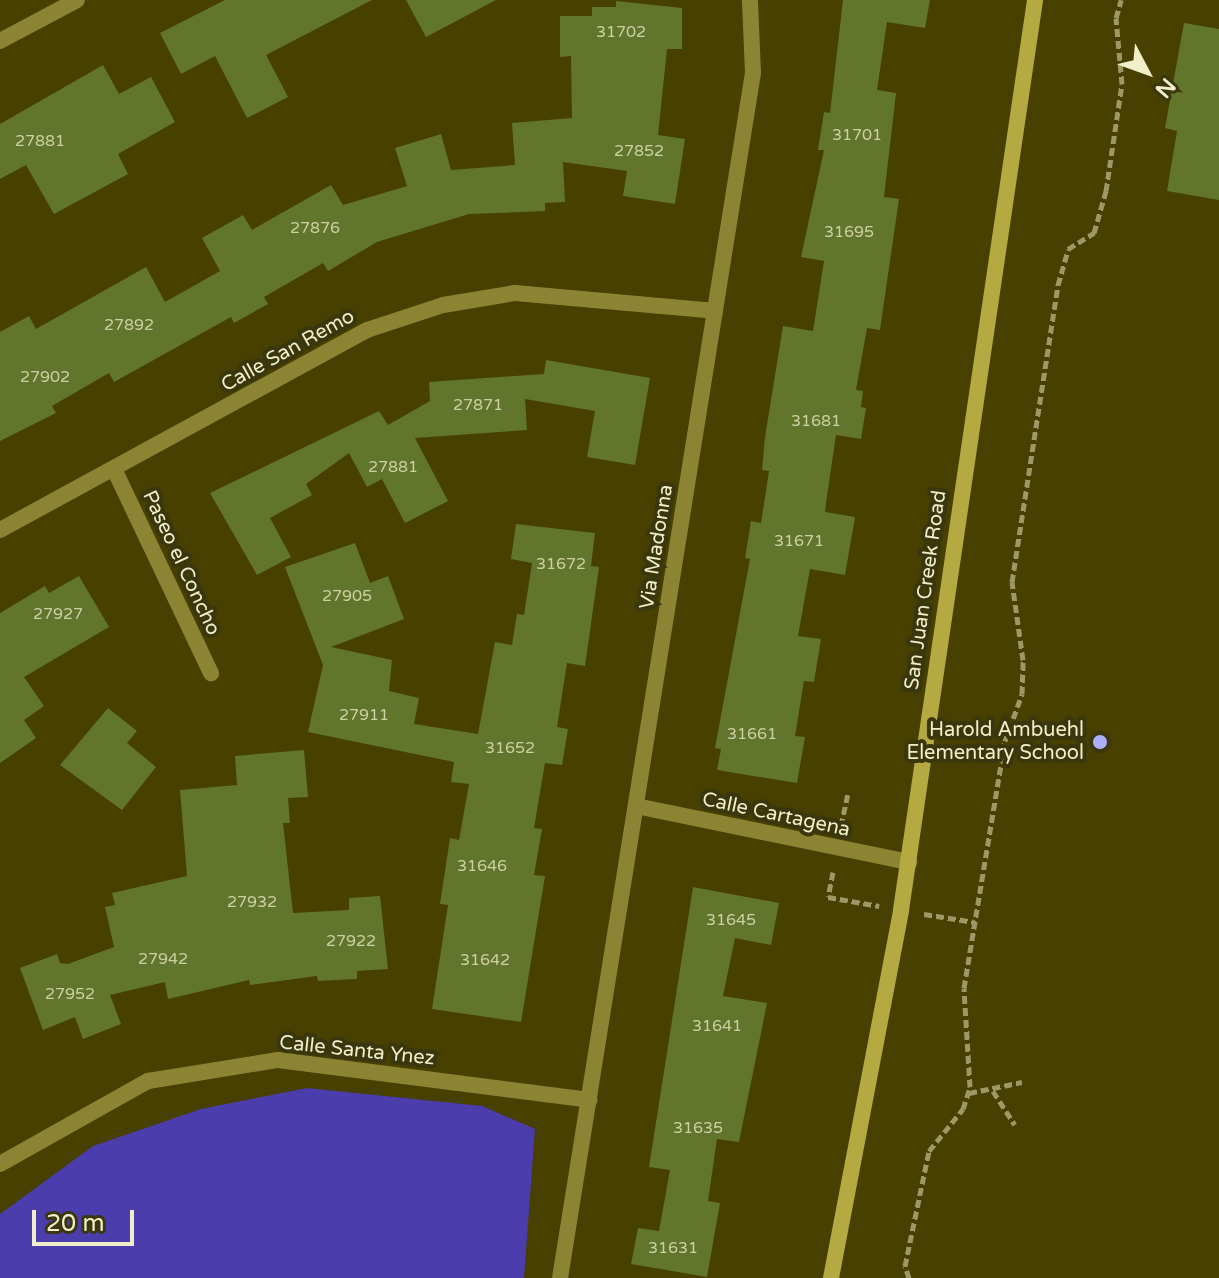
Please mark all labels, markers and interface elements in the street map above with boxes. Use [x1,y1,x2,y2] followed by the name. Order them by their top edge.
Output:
[596,22,646,42] house number: 31702
[1107,32,1187,112] north arrow
[1150,73,1181,103] text: N
[832,125,882,145] house number: 31701
[15,131,65,151] house number: 27881
[614,141,664,161] house number: 27852
[290,218,340,238] house number: 27876
[824,222,874,242] house number: 31695
[217,304,359,398] street label: Calle San Remo
[104,315,154,335] house number: 27892
[20,367,70,387] house number: 27902
[453,395,503,415] house number: 27871
[791,411,841,431] house number: 31681
[368,457,418,477] house number: 27881
[635,483,679,611] street label: Via Madonna
[137,487,225,639] street label: Paseo el Concho
[900,489,952,691] street label: San Juan Creek Road
[774,531,824,551] house number: 31671
[536,554,586,574] house number: 31672
[322,586,372,606] house number: 27905
[33,604,83,624] house number: 27927
[339,705,389,725] house number: 27911
[906,718,1084,765] place label: Harold Ambuehl Elementary School
[727,724,777,744] house number: 31661
[1091,733,1109,751] marker: Harold Ambuehl Elementary School
[485,738,535,758] house number: 31652
[700,788,852,842] street label: Calle Cartagena
[457,856,507,876] house number: 31646
[227,892,277,912] house number: 27932
[706,910,756,930] house number: 31645
[326,931,376,951] house number: 27922
[138,949,188,969] house number: 27942
[460,950,510,970] house number: 31642
[45,984,95,1004] house number: 27952
[692,1016,742,1036] house number: 31641
[278,1031,436,1071] street label: Calle Santa Ynez
[673,1118,723,1138] house number: 31635
[36,1194,138,1244] scale bar
[46,1209,104,1238] text: 20 m
[648,1238,698,1258] house number: 31631

